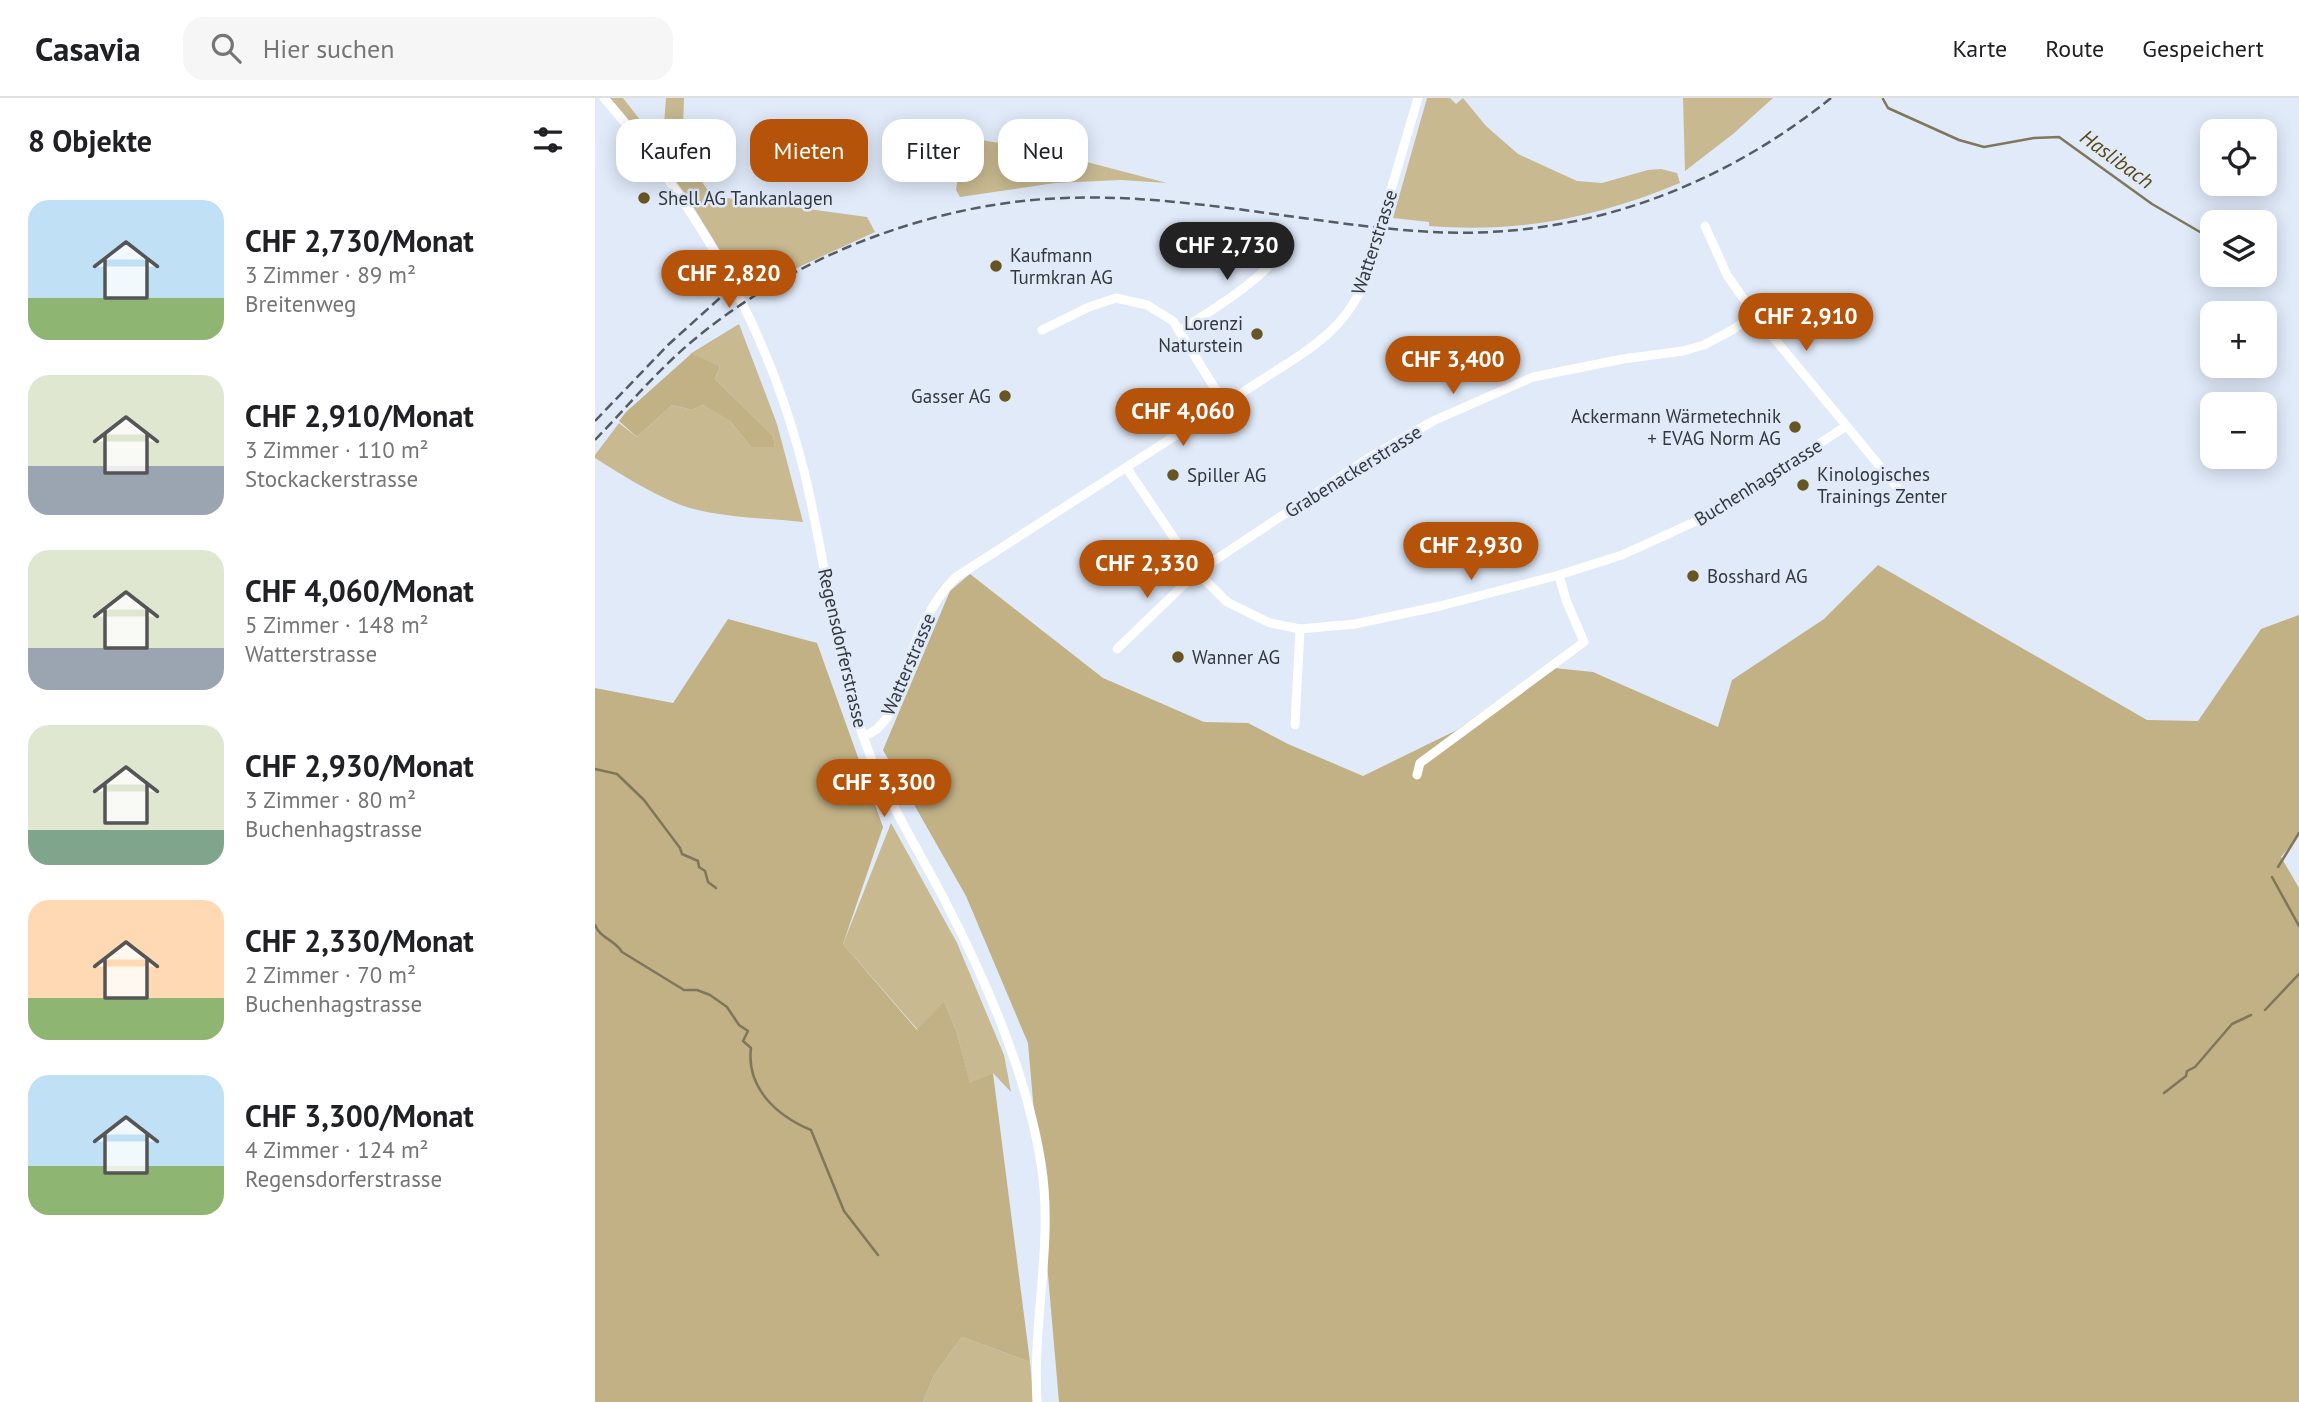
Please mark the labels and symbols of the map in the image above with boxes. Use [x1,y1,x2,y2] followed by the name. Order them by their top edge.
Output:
[2075,123,2159,195] water label: Haslibach
[658,186,833,210] place label: Shell AG Tankanlagen
[1346,186,1402,298] street label: Watterstrasse
[636,190,652,206] marker: Shell AG Tankanlagen
[1147,222,1307,282] pin: CHF 2,730
[1010,243,1113,289] place label: Kaufmann Turmkran AG
[649,250,809,310] pin: CHF 2,820
[988,258,1004,274] marker: Kaufmann Turmkran AG
[1726,294,1886,353] pin: CHF 2,910
[1158,311,1243,357] place label: Lorenzi Naturstein
[1249,326,1265,342] marker: Lorenzi Naturstein
[1373,336,1533,396] pin: CHF 3,400
[911,384,991,408] place label: Gasser AG
[997,388,1013,404] marker: Gasser AG
[1103,388,1263,448] pin: CHF 4,060
[1571,404,1781,450] place label: Ackermann Wärmetechnik + EVAG Norm AG
[1280,419,1426,523] street label: Grabenackerstrasse
[1787,419,1803,435] marker: Ackermann Wärmetechnik + EVAG Norm AG
[1690,433,1826,531] street label: Buchenhagstrasse
[1817,462,1948,508] place label: Kinologisches Trainings Zenter
[1187,463,1266,487] place label: Spiller AG
[1165,467,1181,483] marker: Spiller AG
[1795,477,1811,493] marker: Kinologisches Trainings Zenter
[1391,522,1551,582] pin: CHF 2,930
[1067,540,1227,600] pin: CHF 2,330
[1707,564,1808,588] place label: Bosshard AG
[813,566,873,730] street label: Regensdorferstrasse
[1685,568,1701,584] marker: Bosshard AG
[876,609,940,719] street label: Watterstrasse
[1192,645,1280,669] place label: Wanner AG
[1170,649,1186,665] marker: Wanner AG
[804,760,964,819] pin: CHF 3,300

